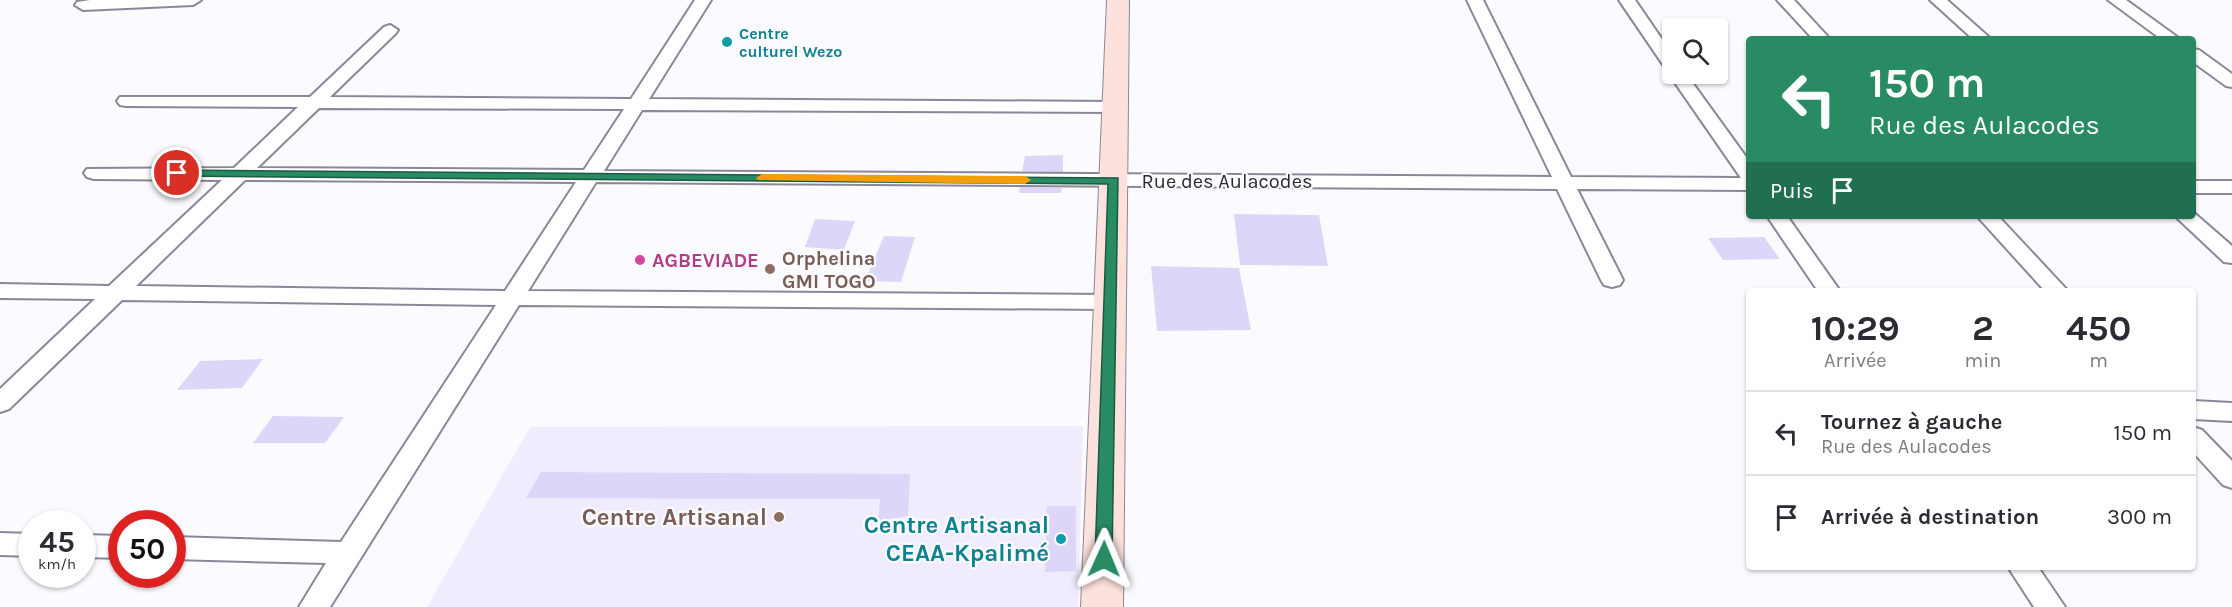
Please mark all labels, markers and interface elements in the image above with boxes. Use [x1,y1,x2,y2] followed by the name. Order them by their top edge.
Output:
[1662,18,1728,84] map controls
[1662,18,1728,84] button: search
[739,24,842,61] place label: Centre culturel Wezo
[720,35,734,49] marker: Centre culturel Wezo
[1869,58,1985,108] text: 150 m
[1770,60,1848,138] icon: left
[1869,109,2100,141] text: Rue des Aulacodes
[151,147,202,198] pin
[160,156,193,189] icon: arrive
[1142,170,1312,193] street label: Rue des Aulacodes
[1826,174,1859,207] icon: arrive
[1770,178,1814,204] text: Puis
[782,247,876,293] place label: Orphelina GMI TOGO
[652,249,759,272] place label: AGBEVIADE
[633,253,647,267] marker: AGBEVIADE
[763,262,777,276] marker: Orphelina GMI TOGO
[1811,307,1900,349] text: 10:29
[1972,307,1994,349] text: 2
[2066,307,2131,349] text: 450
[1824,349,1887,372] text: Arrivée
[1965,349,2001,372] text: min
[2089,349,2108,372] text: m
[1821,409,2002,435] text: Tournez à gauche
[1770,417,1803,450] icon: left
[2113,420,2172,446] text: 150 m
[1821,435,1992,458] text: Rue des Aulacodes
[1770,501,1803,534] icon: arrive
[582,503,767,531] place label: Centre Artisanal
[1821,504,2039,530] text: Arrivée à destination
[2107,504,2172,530] text: 300 m
[108,510,186,588] speed limit sign: 50
[772,510,786,524] marker: Centre Artisanal
[864,511,1049,567] place label: Centre Artisanal CEAA-Kpalimé
[39,524,75,560] text: 45
[1072,527,1136,591] position arrow
[1054,532,1068,546] marker: Centre Artisanal CEAA-Kpalimé
[38,555,76,573] text: km/h

